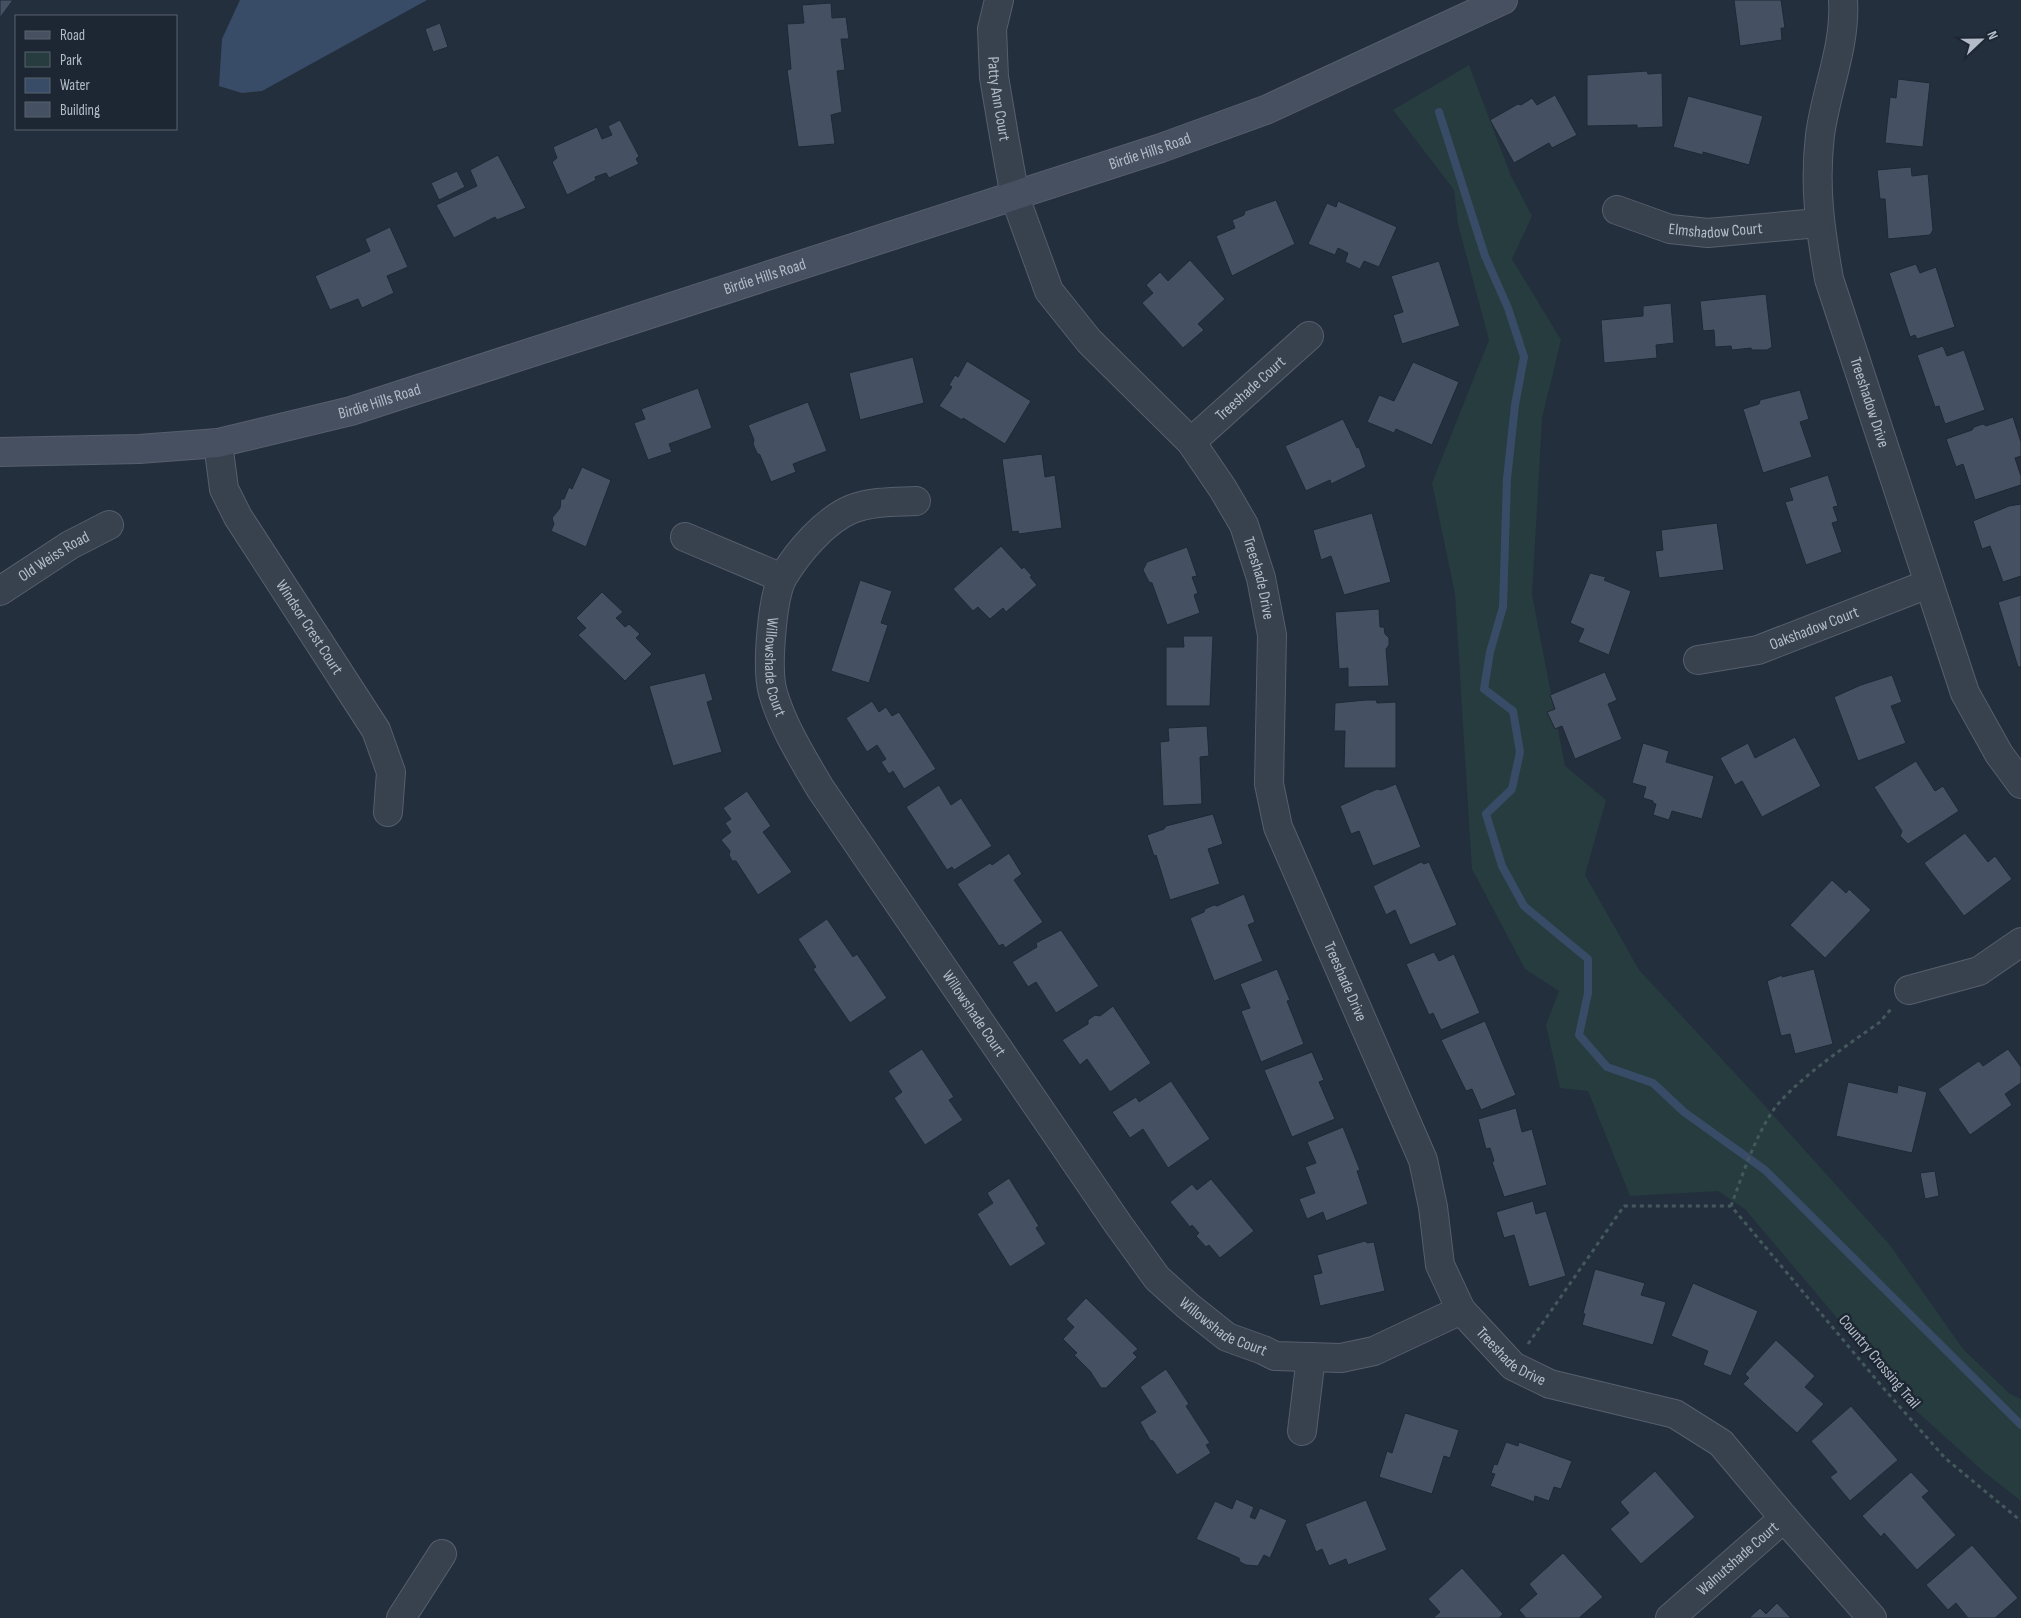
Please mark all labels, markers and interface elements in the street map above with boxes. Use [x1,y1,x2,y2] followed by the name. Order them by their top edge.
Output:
[15,15,178,130] legend
[1956,15,2006,65] north arrow
[60,26,85,45] text: Road
[1983,29,2002,42] text: N
[60,51,82,70] text: Park
[984,56,1014,143] street label: Patty Ann Court
[60,76,91,95] text: Water
[60,101,100,120] text: Building
[1106,128,1193,174] street label: Birdie Hills Road
[1668,219,1763,243] street label: Elmshadow Court
[721,254,808,299] street label: Birdie Hills Road
[1212,352,1290,425] street label: Treeshade Court
[1846,355,1893,450] street label: Treeshadow Drive
[336,380,423,423] street label: Birdie Hills Road
[15,527,92,586] street label: Old Weiss Road
[1239,534,1278,621] street label: Treeshade Drive
[272,576,347,678] street label: Windsor Crest Court
[1767,602,1861,654] street label: Oakshadow Court
[760,616,790,719] street label: Willowshade Court
[1320,939,1371,1024] street label: Treeshade Drive
[938,967,1010,1060] street label: Willowshade Court
[1175,1293,1270,1360] street label: Willowshade Court
[1834,1311,1924,1413] street label: Country Crossing Trail
[1472,1323,1549,1390] street label: Treeshade Drive
[1693,1518,1783,1600] street label: Walnutshade Court

